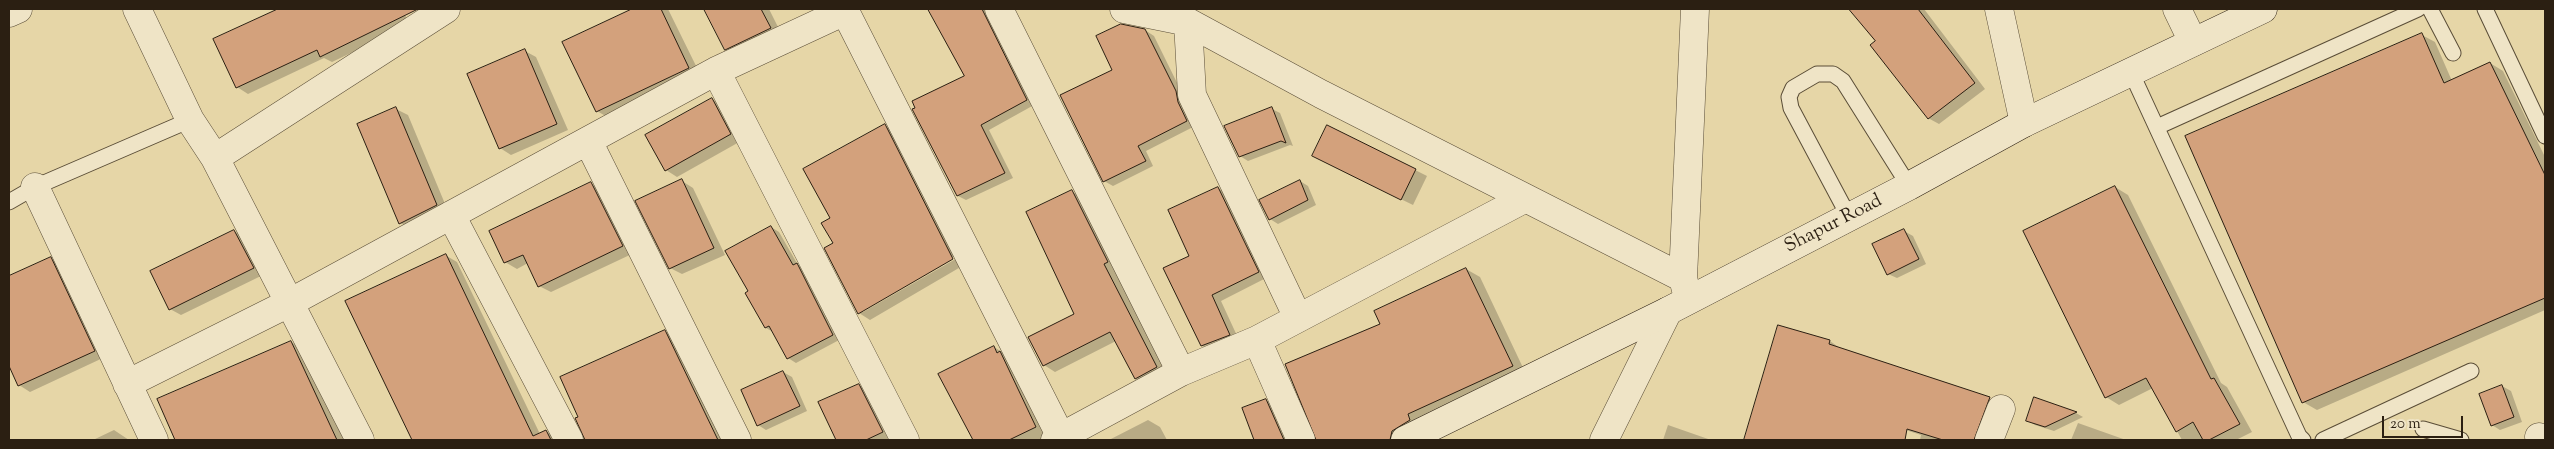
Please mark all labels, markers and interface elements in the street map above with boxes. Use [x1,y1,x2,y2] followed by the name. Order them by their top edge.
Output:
[1781,191,1887,259] street label: Shapur Road
[2384,406,2465,438] scale bar
[2390,414,2421,435] text: 20 m

